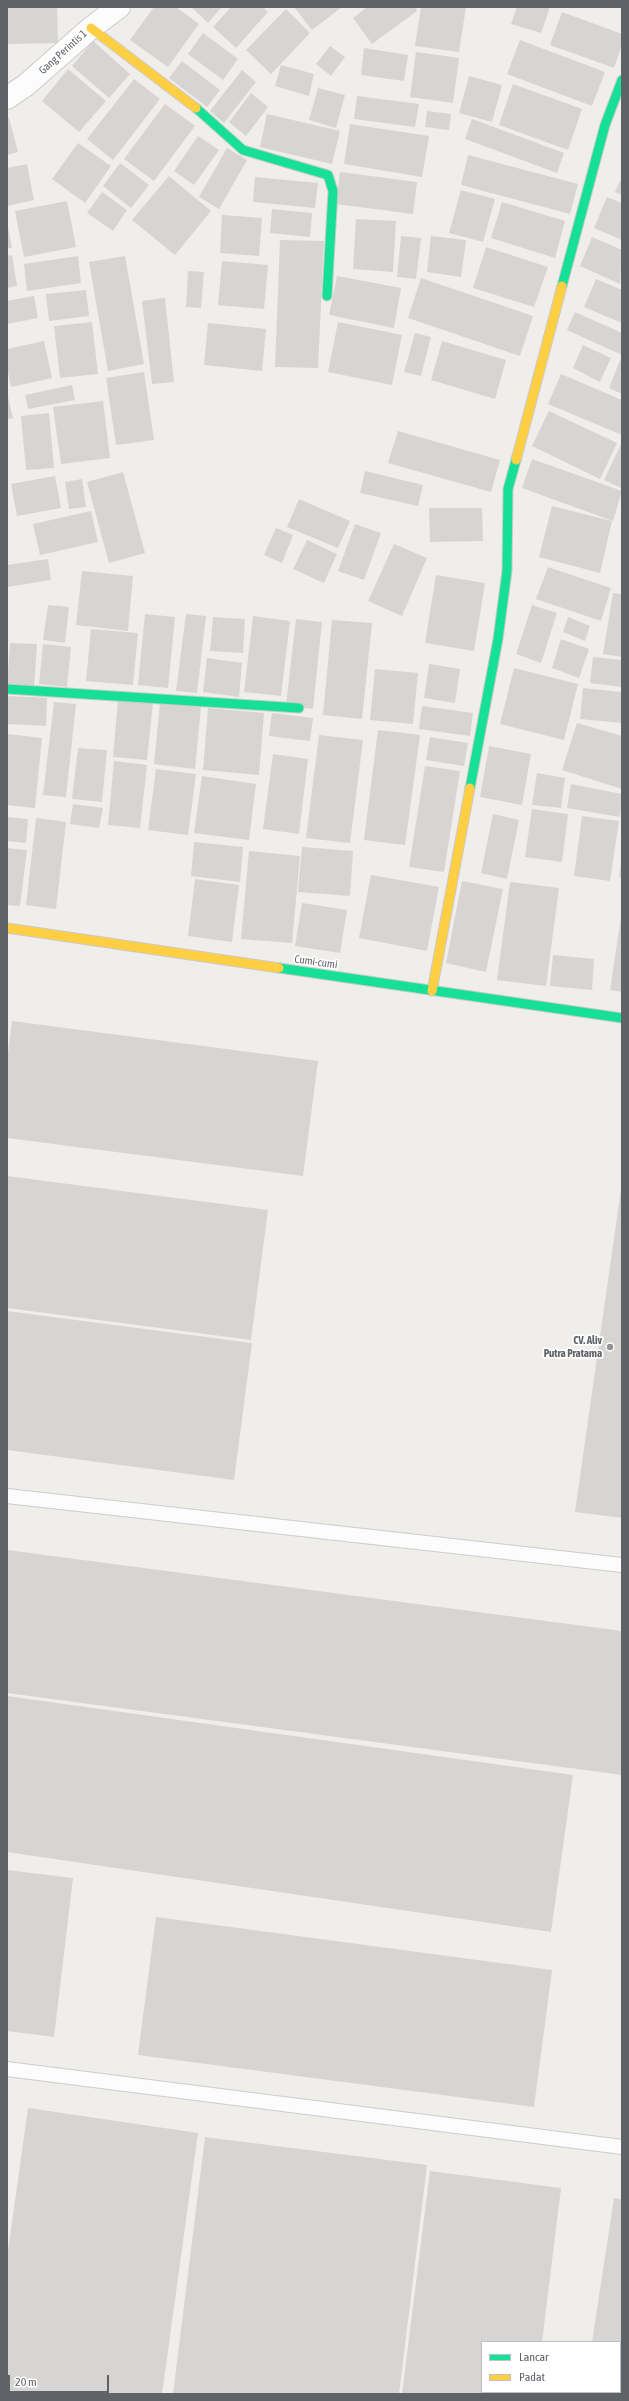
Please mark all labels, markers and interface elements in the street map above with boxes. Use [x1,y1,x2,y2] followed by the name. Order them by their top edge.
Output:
[36,27,90,77] street label: Gang Perintis 1
[294,952,338,972] street label: Cumi-cumi
[544,1334,602,1360] place label: CV. Aliv Putra Pratama
[605,1342,615,1352] marker: CV. Aliv Putra Pratama
[481,2341,621,2393] legend
[519,2350,549,2364] text: Lancar
[10,2367,111,2393] scale bar
[519,2370,545,2384] text: Padat
[15,2375,37,2389] text: 20 m

